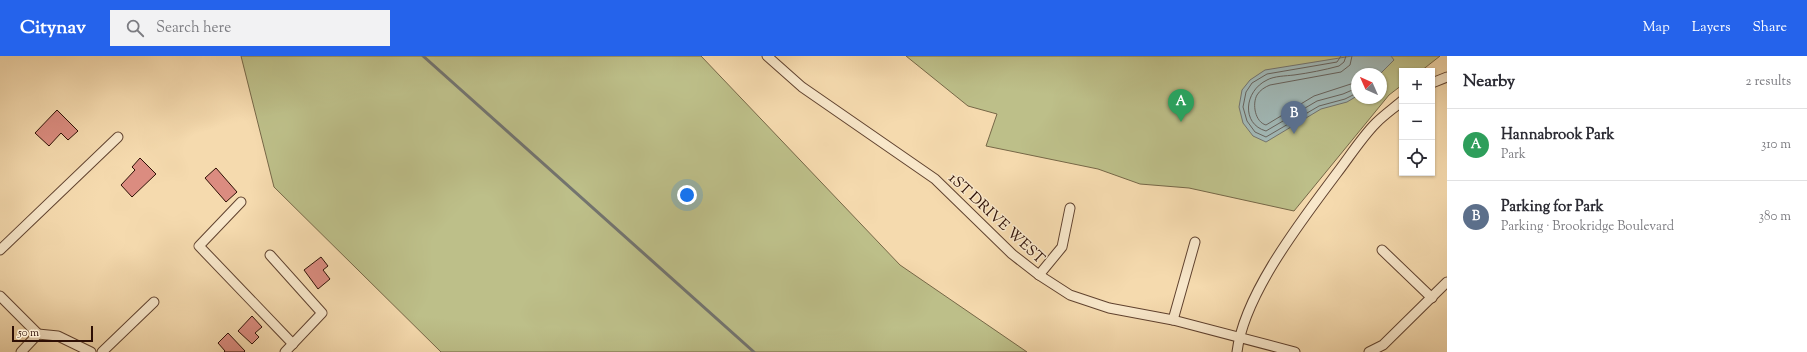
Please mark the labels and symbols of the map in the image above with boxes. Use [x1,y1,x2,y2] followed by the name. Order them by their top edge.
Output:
[1351,68,1387,104] north arrow
[1168,89,1194,122] pin: A
[1281,101,1307,134] pin: B
[943,169,1049,270] street label: 1ST DRIVE WEST
[677,185,697,205] your location
[12,324,93,343] scale bar

